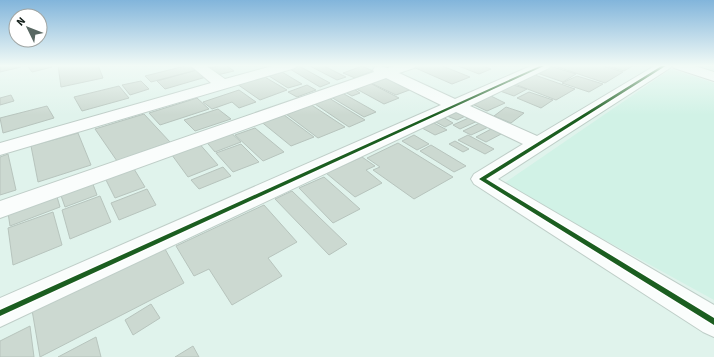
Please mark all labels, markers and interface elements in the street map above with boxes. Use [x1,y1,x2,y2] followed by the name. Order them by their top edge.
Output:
[8,8,48,48] north arrow
[13,14,29,29] text: N

